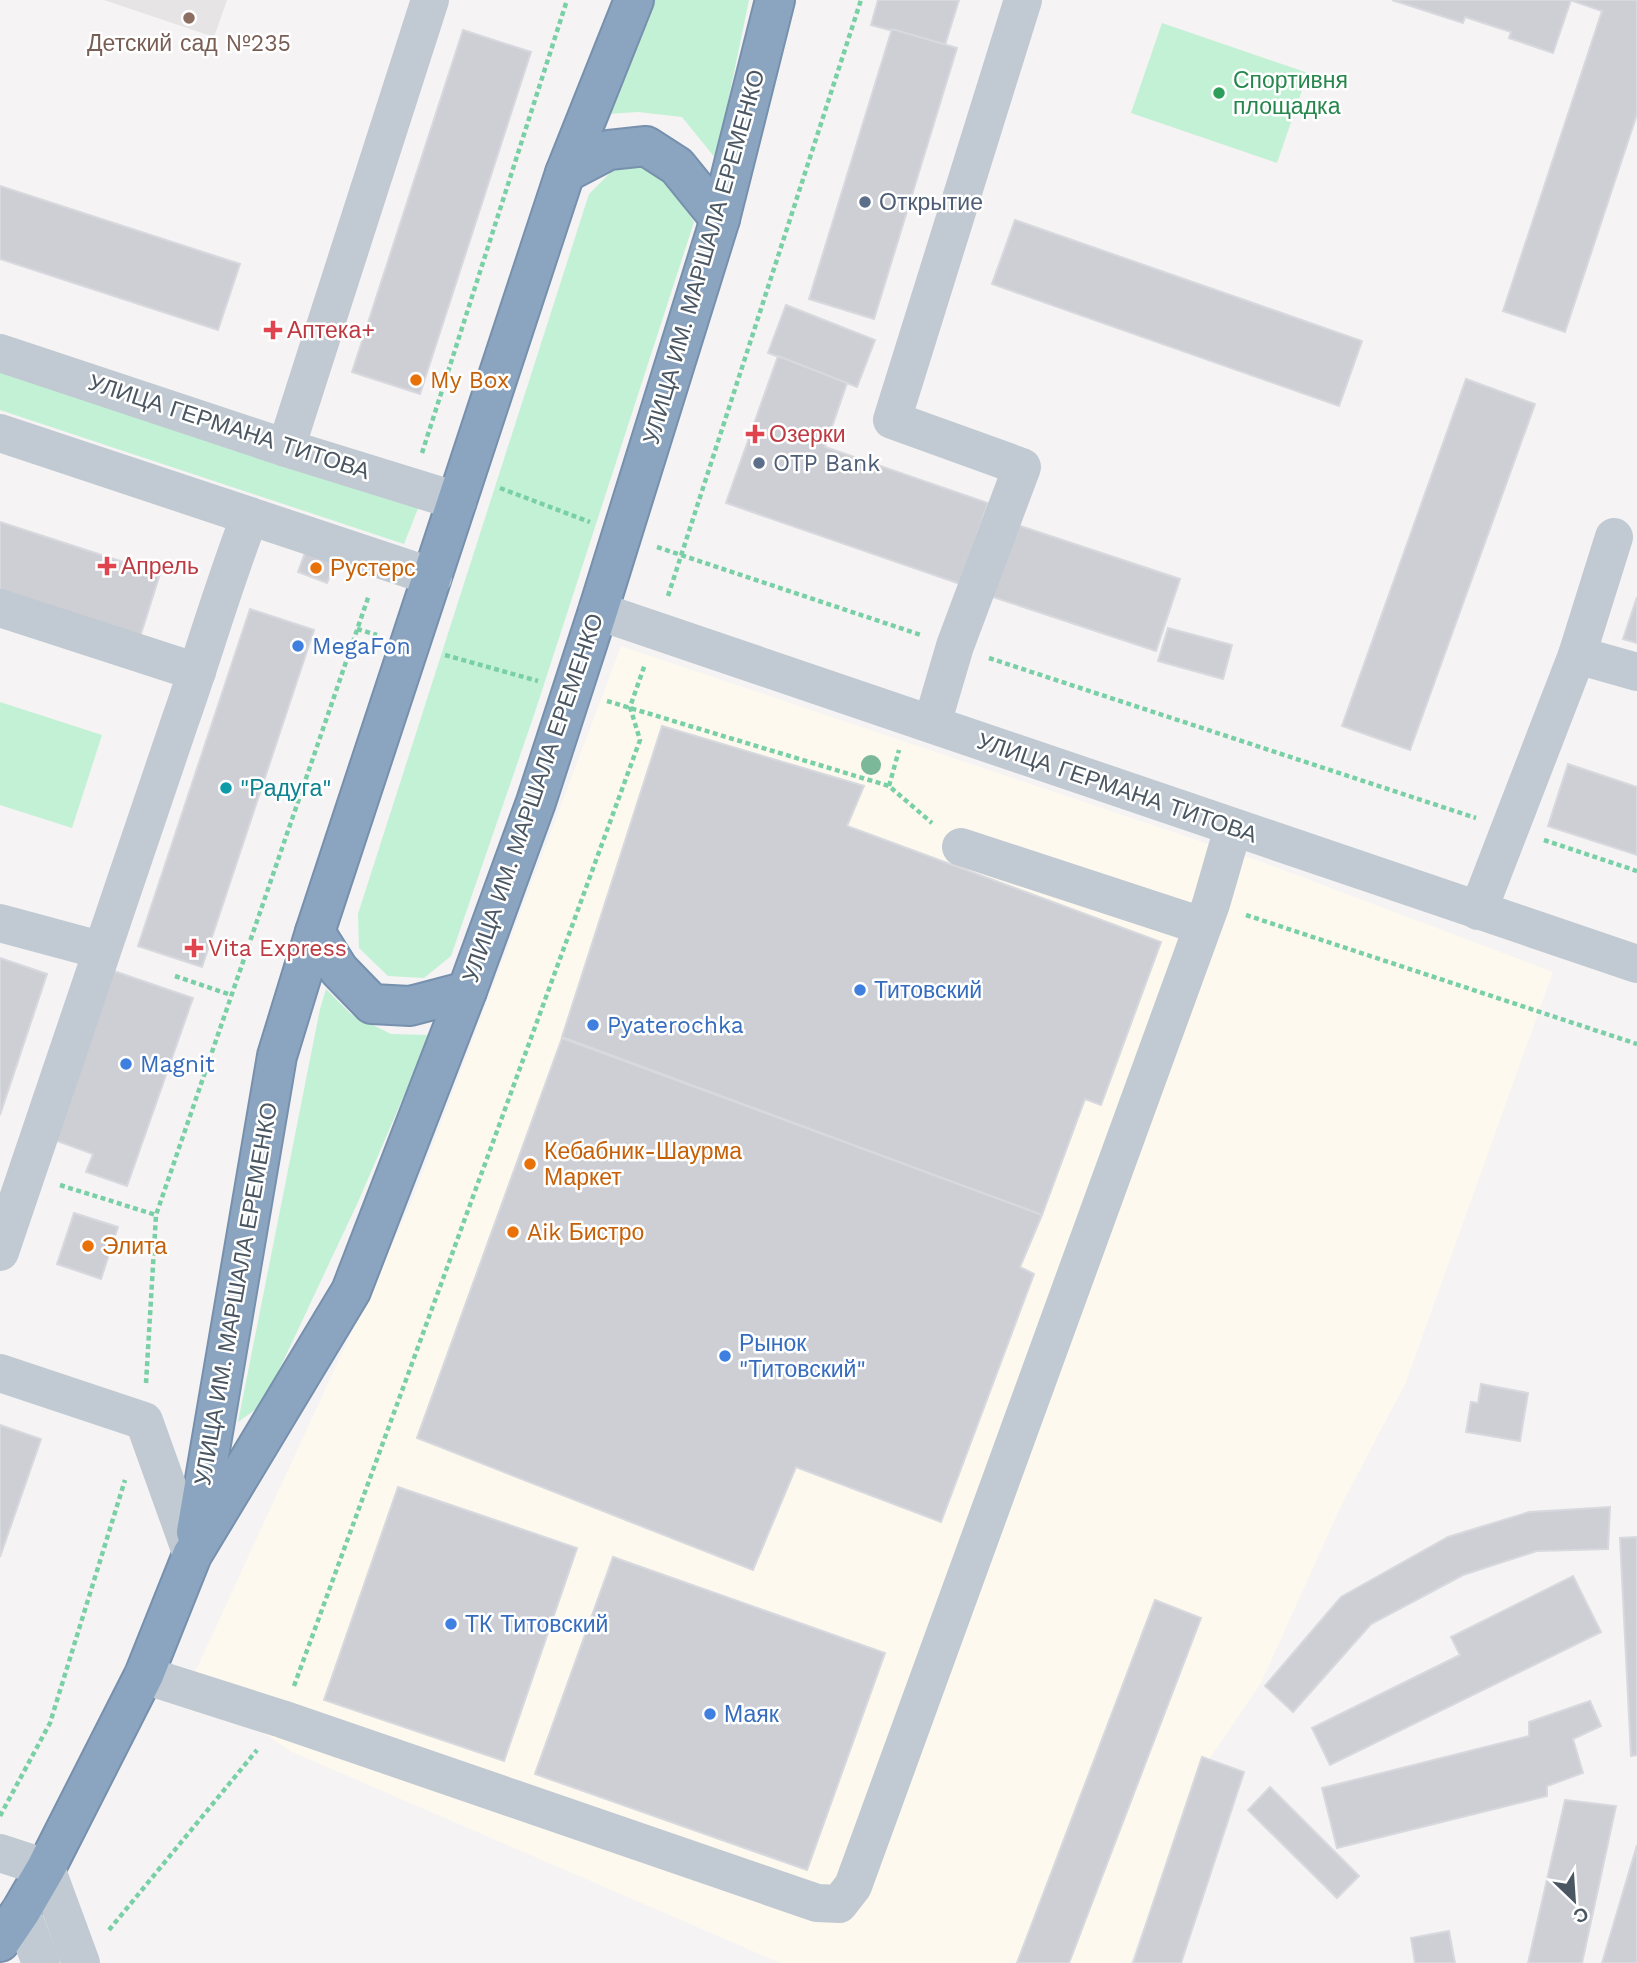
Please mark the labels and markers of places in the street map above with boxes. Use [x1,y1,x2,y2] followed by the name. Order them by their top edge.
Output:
[181,10,197,26] marker: Детский сад №235
[87,30,291,57] place label: Детский сад №235
[1233,67,1348,120] place label: Спортивня площадка
[1211,85,1227,101] marker: Спортивня площадка
[879,189,983,216] place label: Открытие
[857,194,873,210] marker: Открытие
[287,317,375,344] place label: Аптека+
[265,322,281,338] marker: Аптека+
[430,367,509,394] place label: My Box
[408,372,424,388] marker: My Box
[769,421,846,448] place label: Озерки
[747,426,763,442] marker: Озерки
[773,450,880,477] place label: OTP Bank
[751,455,767,471] marker: OTP Bank
[121,553,199,580] place label: Апрель
[330,555,415,582] place label: Рустерс
[99,558,115,574] marker: Апрель
[308,560,324,576] marker: Рустерс
[312,633,411,660] place label: MegaFon
[290,638,306,654] marker: MegaFon
[240,775,332,802] place label: "Радуга"
[218,780,234,796] marker: "Радуга"
[208,935,347,962] place label: Vita Express
[186,940,202,956] marker: Vita Express
[874,977,982,1004] place label: Титовский
[852,982,868,998] marker: Титовский
[607,1012,744,1039] place label: Pyaterochka
[585,1017,601,1033] marker: Pyaterochka
[140,1051,215,1078] place label: Magnit
[118,1056,134,1072] marker: Magnit
[544,1138,742,1191] place label: Кебабник-Шаурма Маркет
[522,1156,538,1172] marker: Кебабник-Шаурма Маркет
[527,1219,644,1246] place label: Aik Бистро
[505,1224,521,1240] marker: Aik Бистро
[102,1233,167,1260] place label: Элита
[80,1238,96,1254] marker: Элита
[739,1330,866,1383] place label: Рынок "Титовский"
[717,1348,733,1364] marker: Рынок "Титовский"
[465,1611,608,1638] place label: ТК Титовский
[443,1616,459,1632] marker: ТК Титовский
[724,1701,780,1728] place label: Маяк
[702,1706,718,1722] marker: Маяк

